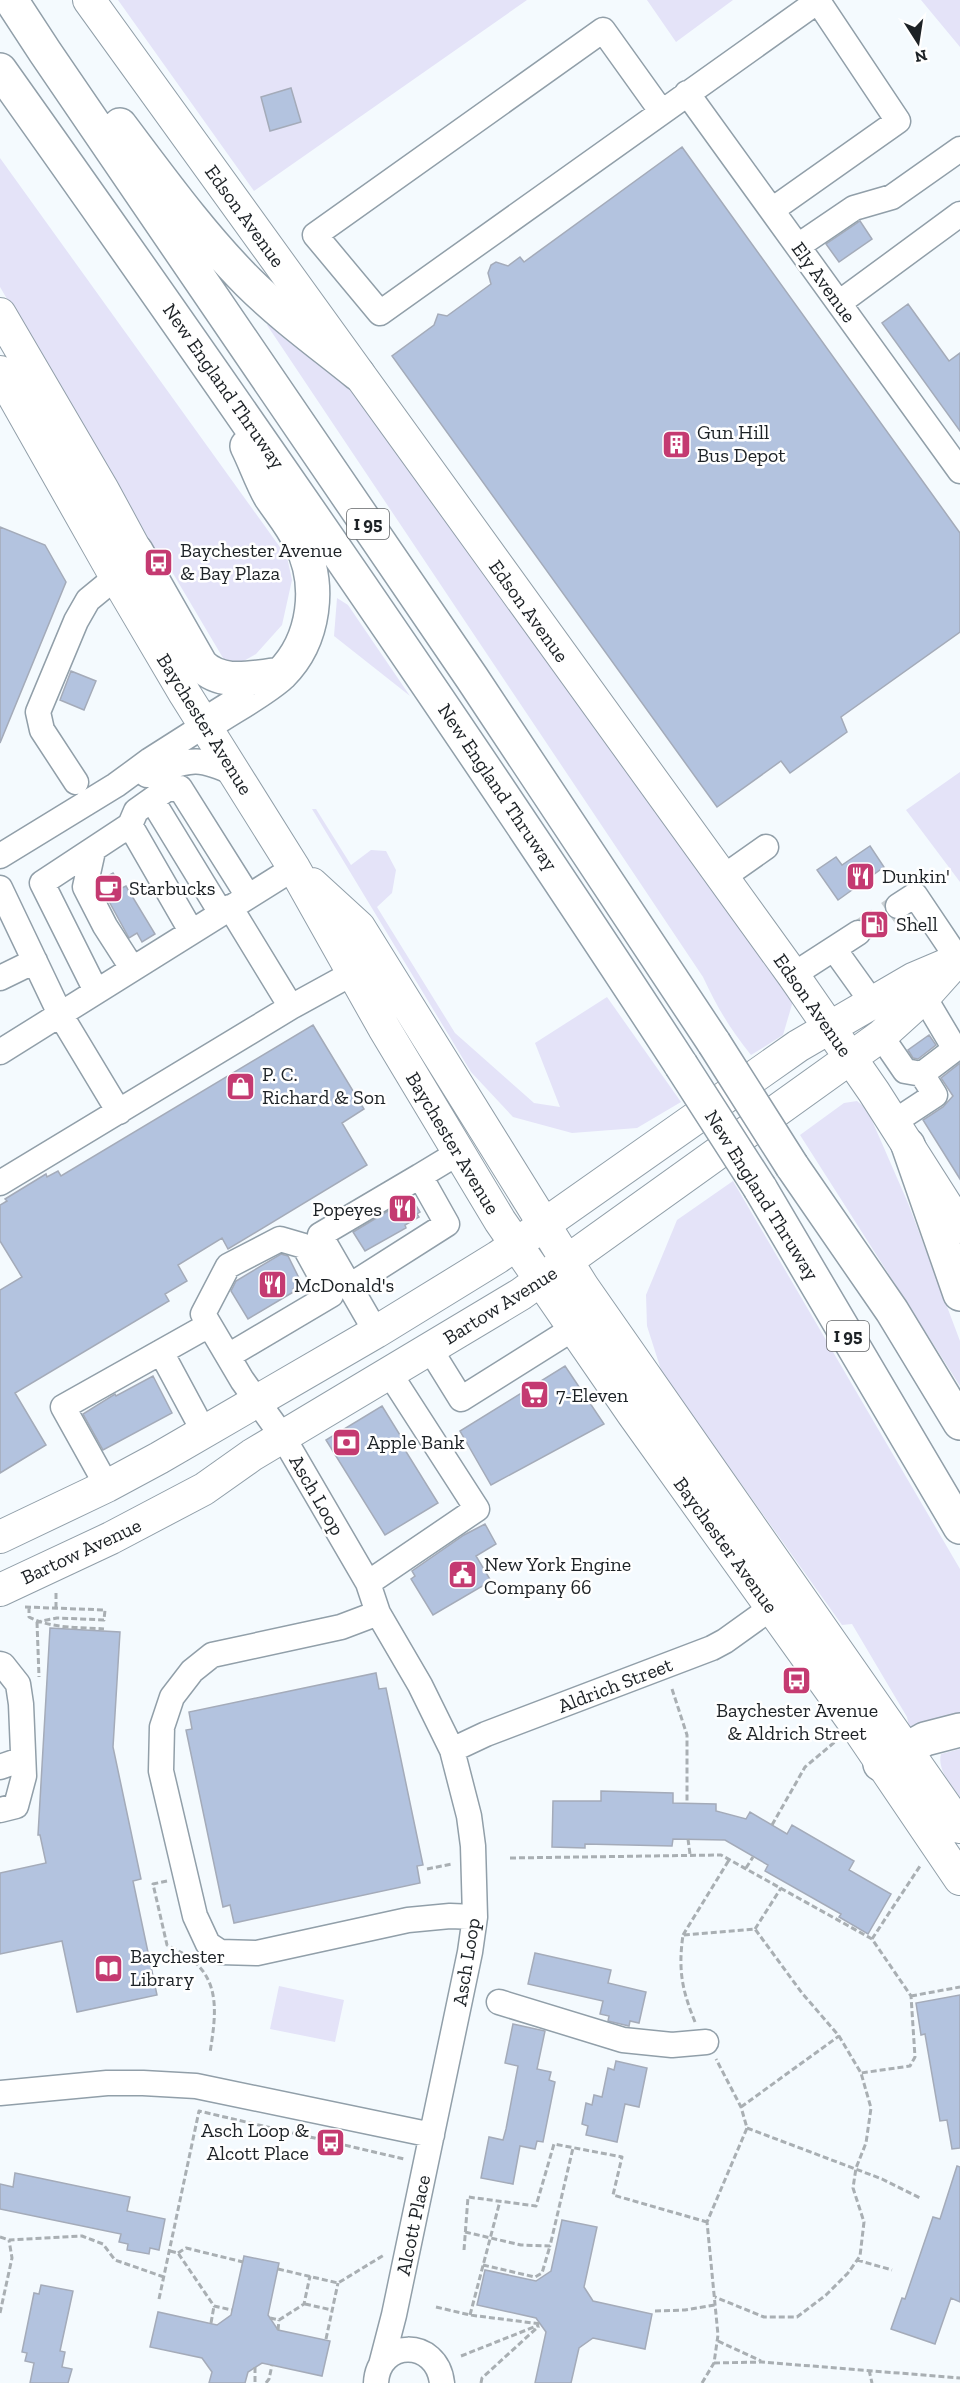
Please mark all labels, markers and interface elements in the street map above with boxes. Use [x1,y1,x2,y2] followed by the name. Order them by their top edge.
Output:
[888,12,948,72] north arrow
[913,46,929,67] text: N
[200,160,290,272] street label: Edson Avenue
[787,237,861,327] street label: Ely Avenue
[158,299,291,474] street label: New England Thruway
[697,420,786,467] place label: Gun Hill Bus Depot
[660,428,692,460] building icon: Gun Hill Bus Depot
[347,509,389,539] road number: I 95
[180,538,342,585] place label: Baychester Avenue & Bay Plaza
[143,546,175,578] bus stop icon: Baychester Avenue & Bay Plaza
[484,555,574,667] street label: Edson Avenue
[152,649,258,799] street label: Baychester Avenue
[433,699,563,876] street label: New England Thruway
[845,860,877,892] restaurant icon: Dunkin'
[882,864,950,888] place label: Dunkin'
[92,872,124,904] cafe icon: Starbucks
[129,876,215,900] place label: Starbucks
[859,908,891,940] fuel station icon: Shell
[896,912,938,936] place label: Shell
[769,949,857,1061] street label: Edson Avenue
[262,1062,386,1109] place label: P. C. Richard & Son
[401,1067,505,1219] street label: Baychester Avenue
[225,1070,257,1102] shop icon: P. C. Richard & Son
[700,1105,825,1285] street label: New England Thruway
[387,1193,419,1225] restaurant icon: Popeyes
[313,1197,382,1221] place label: Popeyes
[439,1260,561,1350] street label: Bartow Avenue
[257,1269,289,1301] restaurant icon: McDonald's
[294,1273,394,1297] place label: McDonald's
[827,1321,869,1351] road number: I 95
[519,1379,551,1411] supermarket icon: 7-Eleven
[556,1383,629,1407] place label: 7-Eleven
[330,1426,362,1458] bank icon: Apple Bank
[367,1430,465,1454] place label: Apple Bank
[284,1450,350,1540] street label: Asch Loop
[669,1472,783,1618] street label: Baychester Avenue
[17,1513,145,1589] street label: Bartow Avenue
[484,1552,631,1599] place label: New York Engine Company 66
[447,1559,479,1591] public building icon: New York Engine Company 66
[554,1652,676,1718] street label: Aldrich Street
[781,1664,813,1696] bus stop icon: Baychester Avenue & Aldrich Street
[716,1698,878,1745] place label: Baychester Avenue & Aldrich Street
[447,1916,485,2008] street label: Asch Loop
[130,1944,225,1991] place label: Baychester Library
[93,1952,125,1984] library icon: Baychester Library
[201,2118,309,2165] place label: Asch Loop & Alcott Place
[314,2126,346,2158] bus stop icon: Asch Loop & Alcott Place
[391,2172,435,2278] street label: Alcott Place

